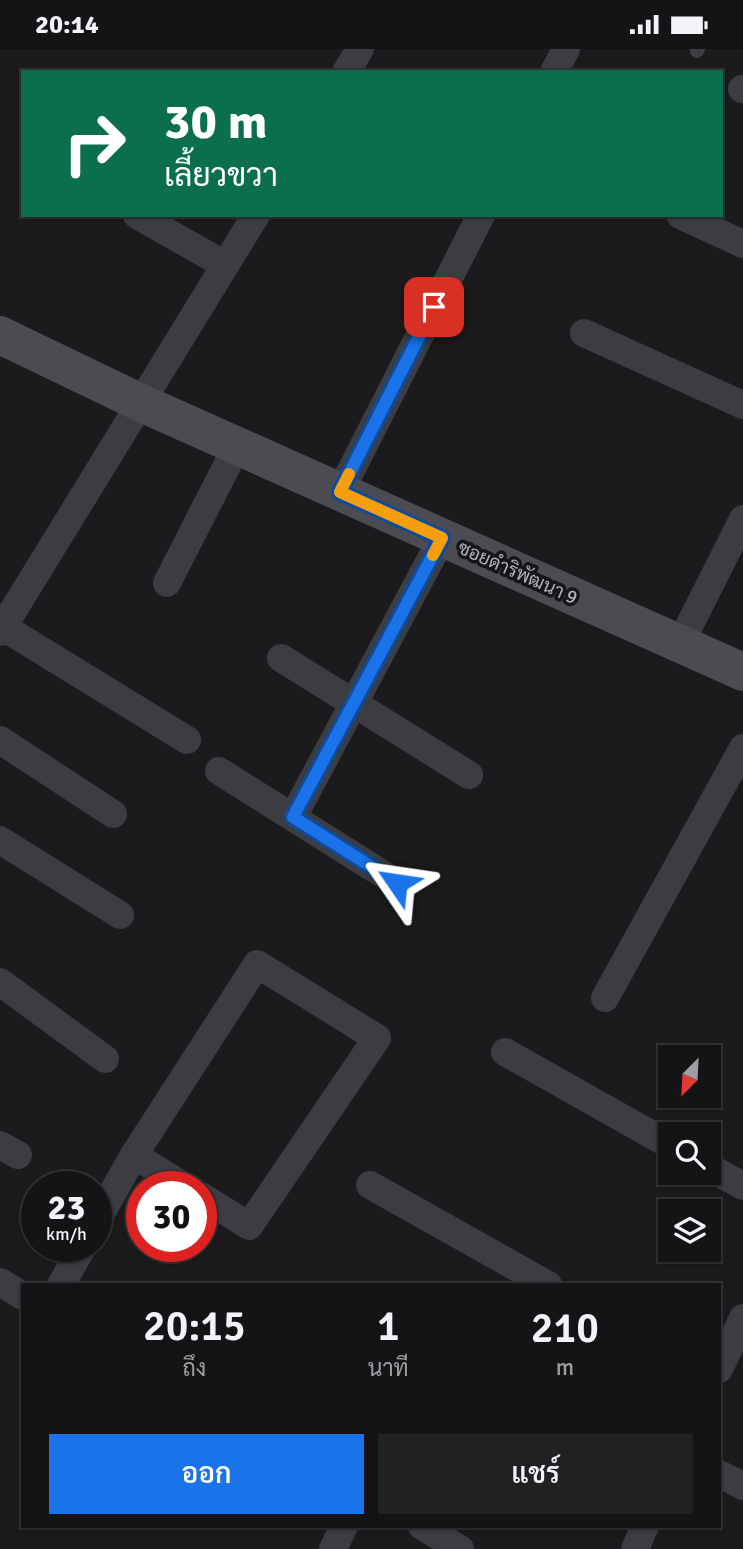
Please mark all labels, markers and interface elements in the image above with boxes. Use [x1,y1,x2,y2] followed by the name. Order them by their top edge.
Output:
[35,9,99,41] text: 20:14
[164,92,267,152] text: 30 m
[49,98,140,189] icon: right
[164,156,278,195] text: เลี้ยวขวา
[404,277,464,337] pin
[415,288,453,326] icon: arrive
[454,536,581,610] street label: ซอยดำริพัฒนา 9
[360,846,434,920] position arrow
[658,1045,721,1108] north arrow
[658,1045,721,1262] map controls
[658,1122,721,1185] button: search
[126,1171,217,1262] speed limit sign: 30
[48,1186,85,1229] text: 23
[658,1199,721,1262] button: layers
[46,1223,87,1245] text: km/h
[143,1301,246,1352] text: 20:15
[377,1301,400,1352] text: 1
[531,1303,599,1354] text: 210
[556,1353,574,1382] text: m
[182,1354,206,1383] text: ถึง
[368,1354,409,1383] text: นาที
[49,1434,364,1514] button: ออก
[378,1434,693,1514] button: แชร์

